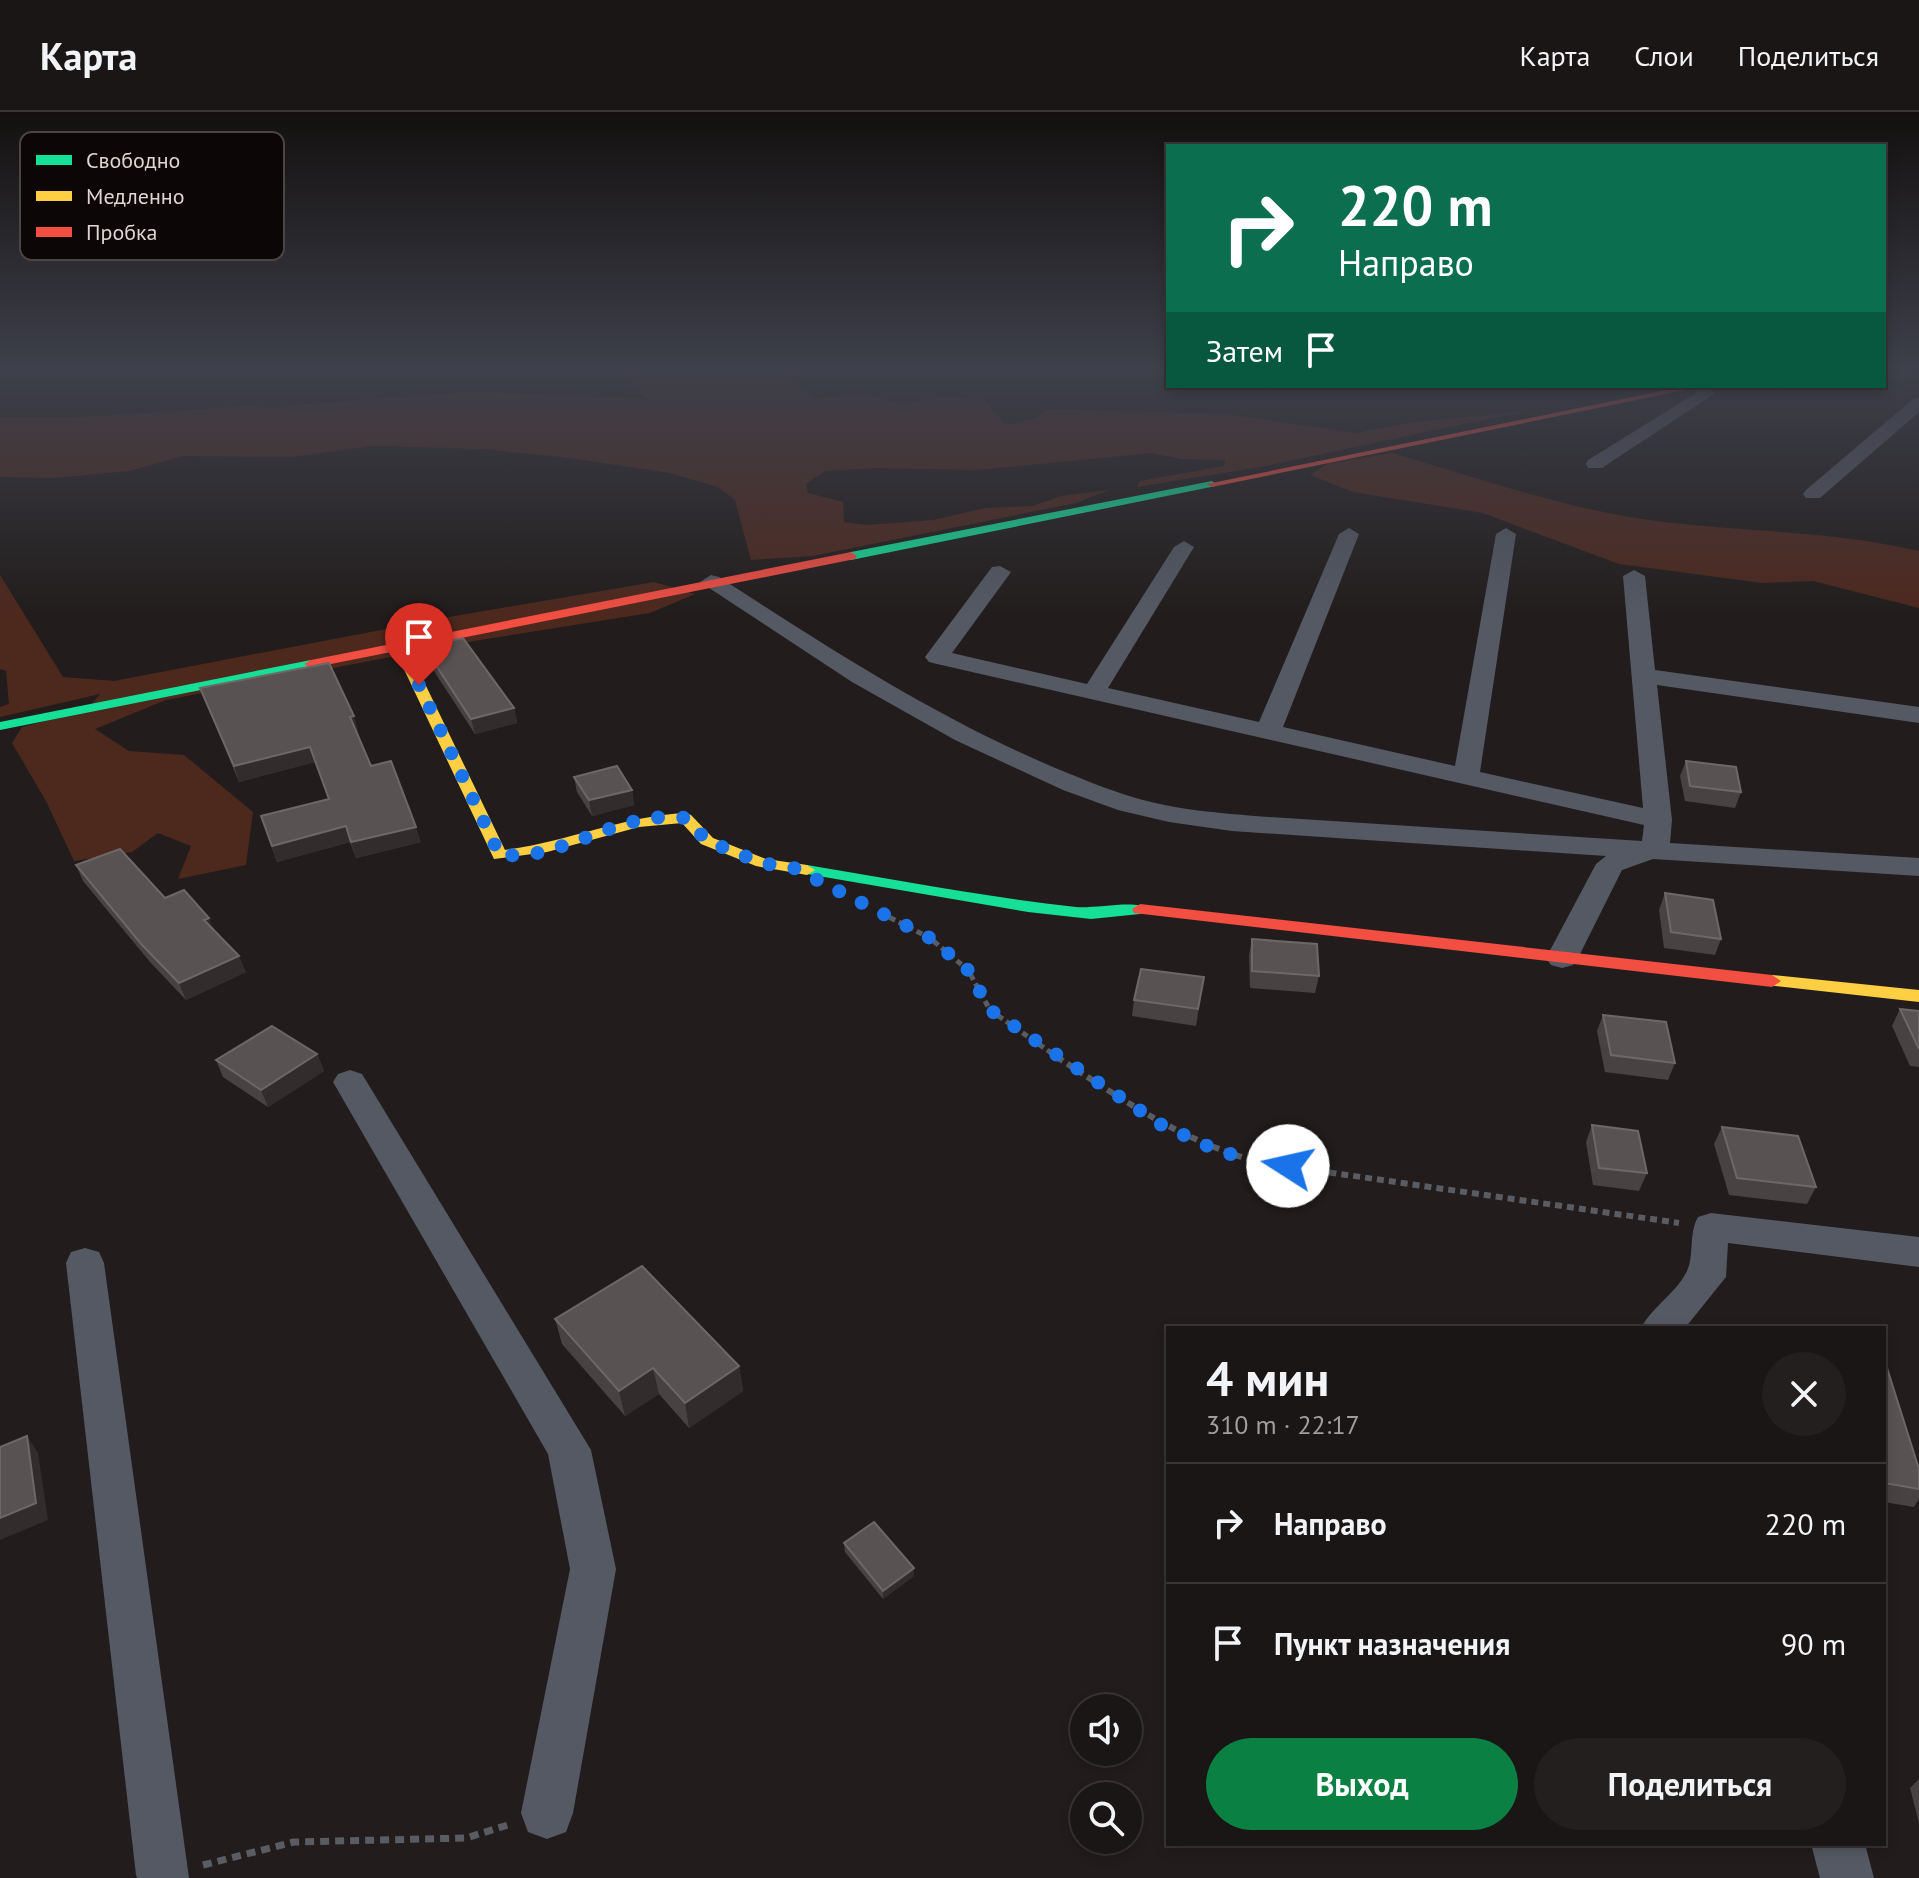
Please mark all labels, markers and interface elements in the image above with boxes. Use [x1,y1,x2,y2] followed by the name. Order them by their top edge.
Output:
[40,31,137,80] text: Карта
[1520,37,1590,74] text: Карта
[1634,37,1694,74] text: Слои
[1738,37,1879,74] text: Поделиться
[20,132,284,260] legend
[86,146,180,174] text: Свободно
[1338,169,1493,241] text: 220 m
[1206,176,1310,280] icon: right
[86,182,184,210] text: Медленно
[86,218,157,246] text: Пробка
[1338,239,1474,286] text: Направо
[1299,328,1343,372] icon: arrive
[1206,331,1283,370] text: Затем
[385,603,453,685] pin
[397,615,441,659] icon: arrive
[1246,1124,1330,1208] position arrow
[1206,1347,1329,1409] text: 4 мин
[1762,1352,1846,1436] button: close
[1206,1408,1360,1441] text: 310 m · 22:17
[1206,1501,1250,1545] icon: right
[1274,1504,1387,1543] text: Направо
[1765,1504,1846,1543] text: 220 m
[1206,1621,1250,1665] icon: arrive
[1274,1624,1510,1663] text: Пункт назначения
[1781,1624,1846,1663] text: 90 m
[1070,1694,1142,1854] map controls
[1070,1694,1142,1766] button: sound
[1206,1738,1518,1830] button: Выход
[1534,1738,1846,1830] button: Поделиться
[1070,1782,1142,1854] button: search

